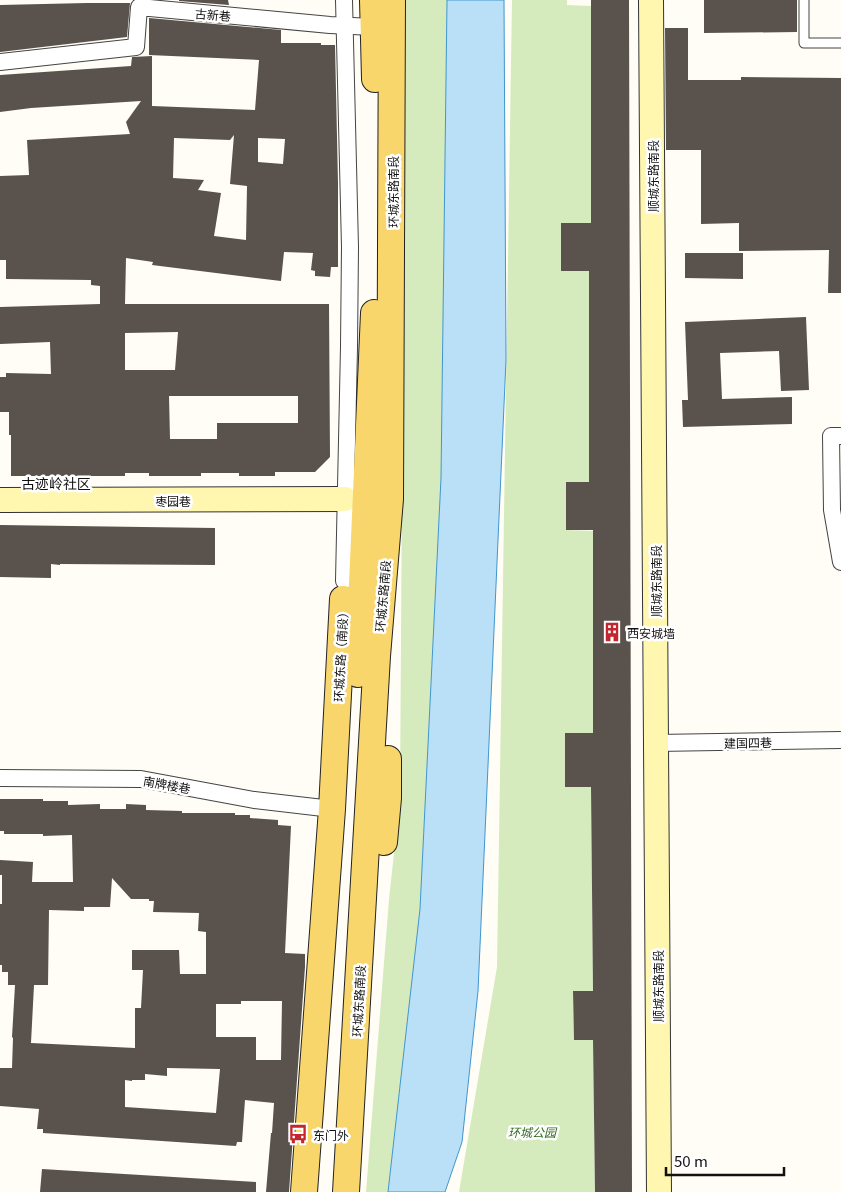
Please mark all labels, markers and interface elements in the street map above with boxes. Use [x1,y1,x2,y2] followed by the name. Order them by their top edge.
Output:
[194,4,232,24] street label: 古新巷
[644,140,661,212] street label: 顺城东路南段
[384,156,401,228] street label: 环城东路南段
[21,473,91,493] district label: 古迹岭社区
[155,492,191,509] street label: 枣园巷
[647,545,664,617] street label: 顺城东路南段
[370,559,394,633] street label: 环城东路南段
[329,606,351,702] street label: 环城东路（南段）
[601,621,623,643] building icon: 西安城墙
[627,624,675,641] place label: 西安城墙
[724,733,772,751] street label: 建国四巷
[142,771,192,797] street label: 南牌楼巷
[649,950,666,1022] street label: 顺城东路南段
[348,965,368,1037] street label: 环城东路南段
[287,1123,309,1145] bus stop icon: 东门外
[508,1123,558,1140] park label: 环城公园
[313,1126,349,1143] place label: 东门外
[666,1144,784,1176] scale bar
[674,1150,708,1171] text: 50 m

